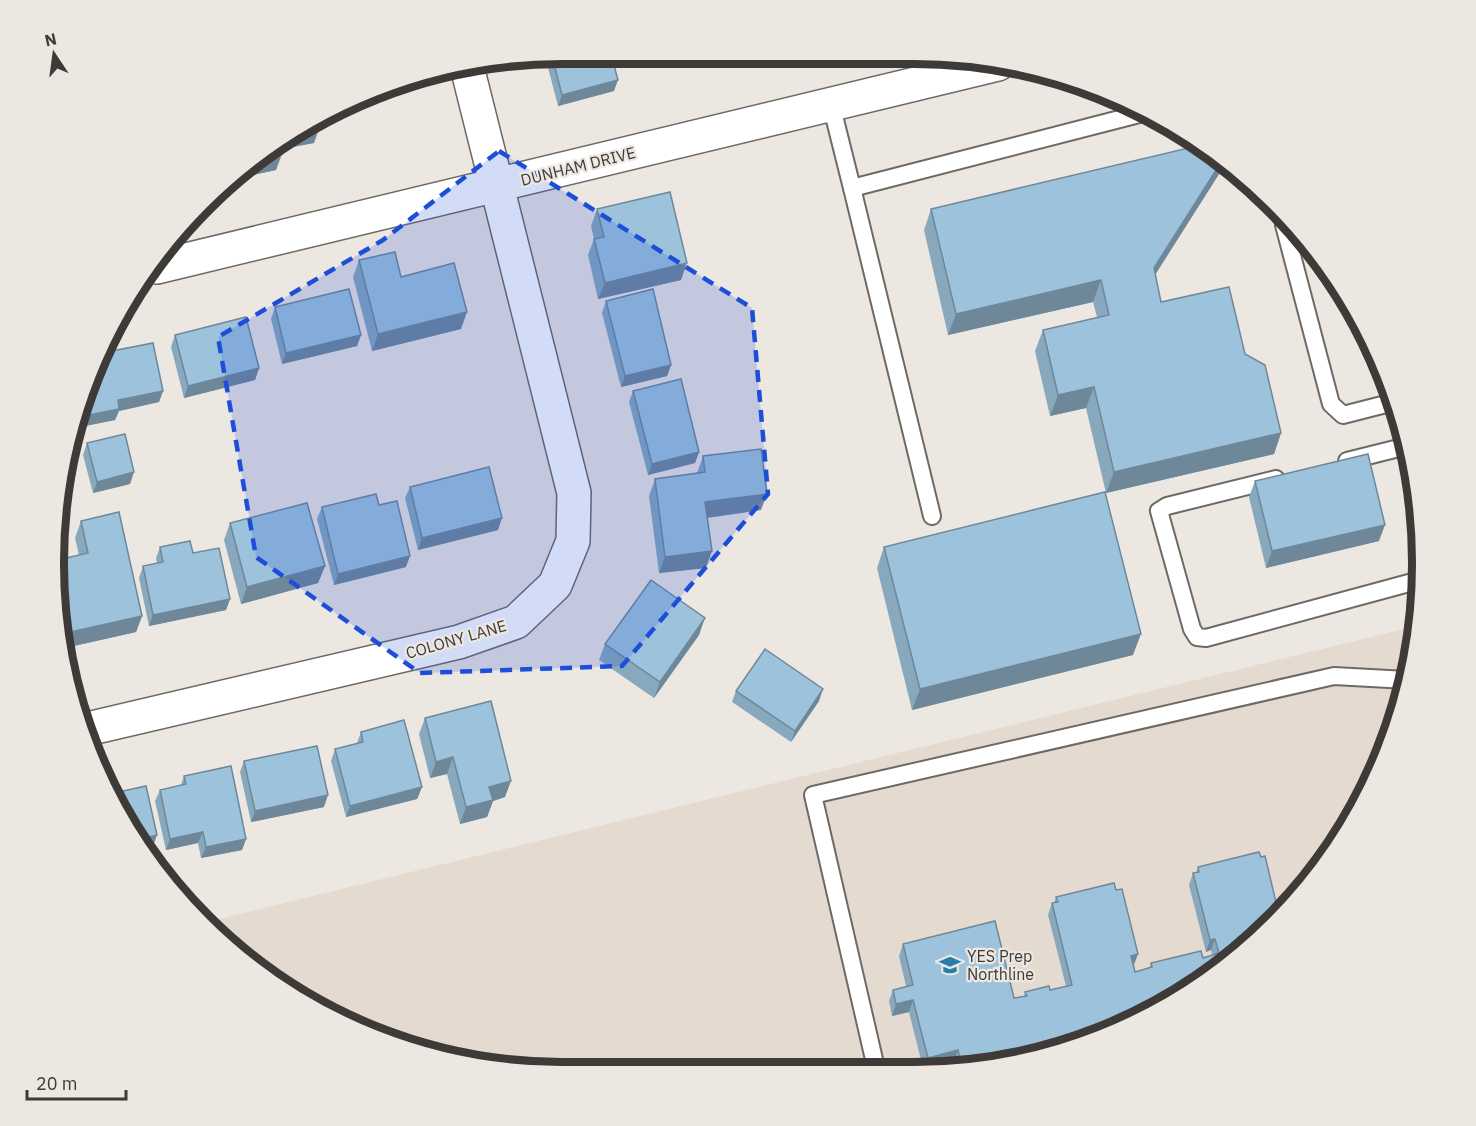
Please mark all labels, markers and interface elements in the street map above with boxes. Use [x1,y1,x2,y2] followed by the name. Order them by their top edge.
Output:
[24,24,84,84] north arrow
[43,28,59,50] text: N
[518,142,638,190] street label: DUNHAM DRIVE
[403,615,509,663] street label: COLONY LANE
[967,946,1034,984] place label: YES Prep Northline
[938,953,962,977] school or university icon: YES Prep Northline
[27,1063,126,1101] scale bar
[36,1072,78,1095] text: 20 m

